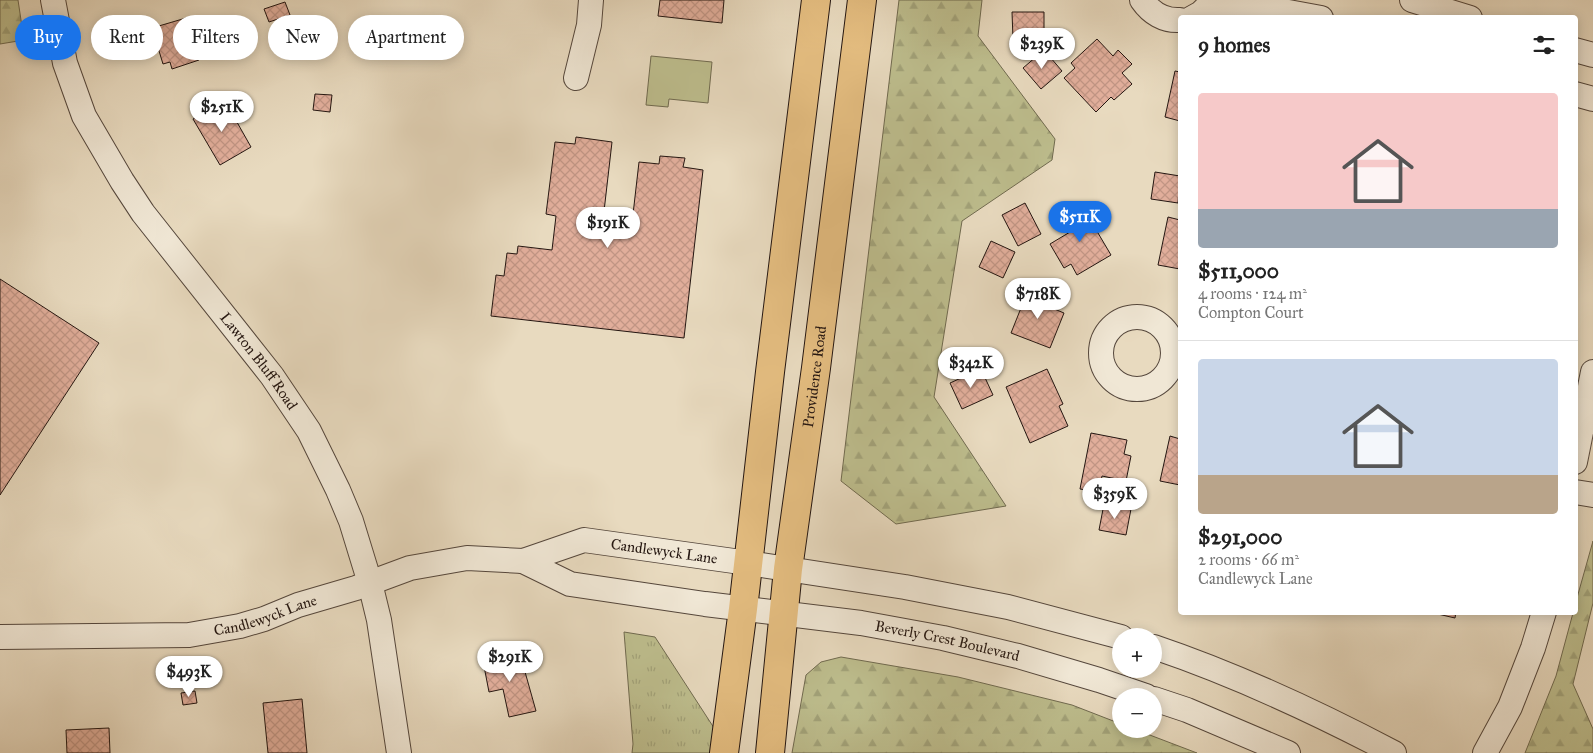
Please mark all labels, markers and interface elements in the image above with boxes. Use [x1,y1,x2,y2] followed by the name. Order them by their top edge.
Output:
[15,15,81,60] chip: Buy
[91,15,163,60] chip: Rent
[173,15,258,60] chip: Filters
[268,15,338,60] chip: New
[348,15,464,60] chip: Apartment
[1007,28,1077,70] pin: $239K
[1530,31,1558,59] icon: filters
[1198,32,1270,58] text: 9 homes
[1020,34,1064,53] text: $239K
[187,90,257,133] pin: $251K
[201,97,243,116] text: $251K
[1333,126,1423,216] icon: home
[1045,200,1115,243] pin: $511K
[573,206,643,249] pin: $191K
[1059,207,1101,226] text: $511K
[587,213,629,232] text: $191K
[1198,258,1279,284] text: $511,000
[1003,278,1073,320] pin: $718K
[1016,284,1060,303] text: $718K
[1198,284,1307,303] text: 4 rooms · 124 m²
[1198,303,1304,322] text: Compton Court
[216,309,301,414] street label: Lawton Bluff Road
[799,324,830,429] street label: Providence Road
[936,346,1006,389] pin: $342K
[949,353,993,372] text: $342K
[1333,391,1423,481] icon: home
[1080,478,1150,520] pin: $359K
[1093,484,1137,503] text: $359K
[1198,524,1282,550] text: $291,000
[610,535,719,568] street label: Candlewyck Lane
[1198,550,1299,569] text: 2 rooms · 66 m²
[1198,569,1313,588] text: Candlewyck Lane
[212,591,319,639] street label: Candlewyck Lane
[873,617,1022,665] street label: Beverly Crest Boulevard
[1112,628,1162,738] map controls
[1112,628,1162,678] button: +
[475,640,545,683] pin: $291K
[488,647,532,666] text: $291K
[154,656,224,698] pin: $493K
[167,662,211,681] text: $493K
[1112,688,1162,738] button: −

